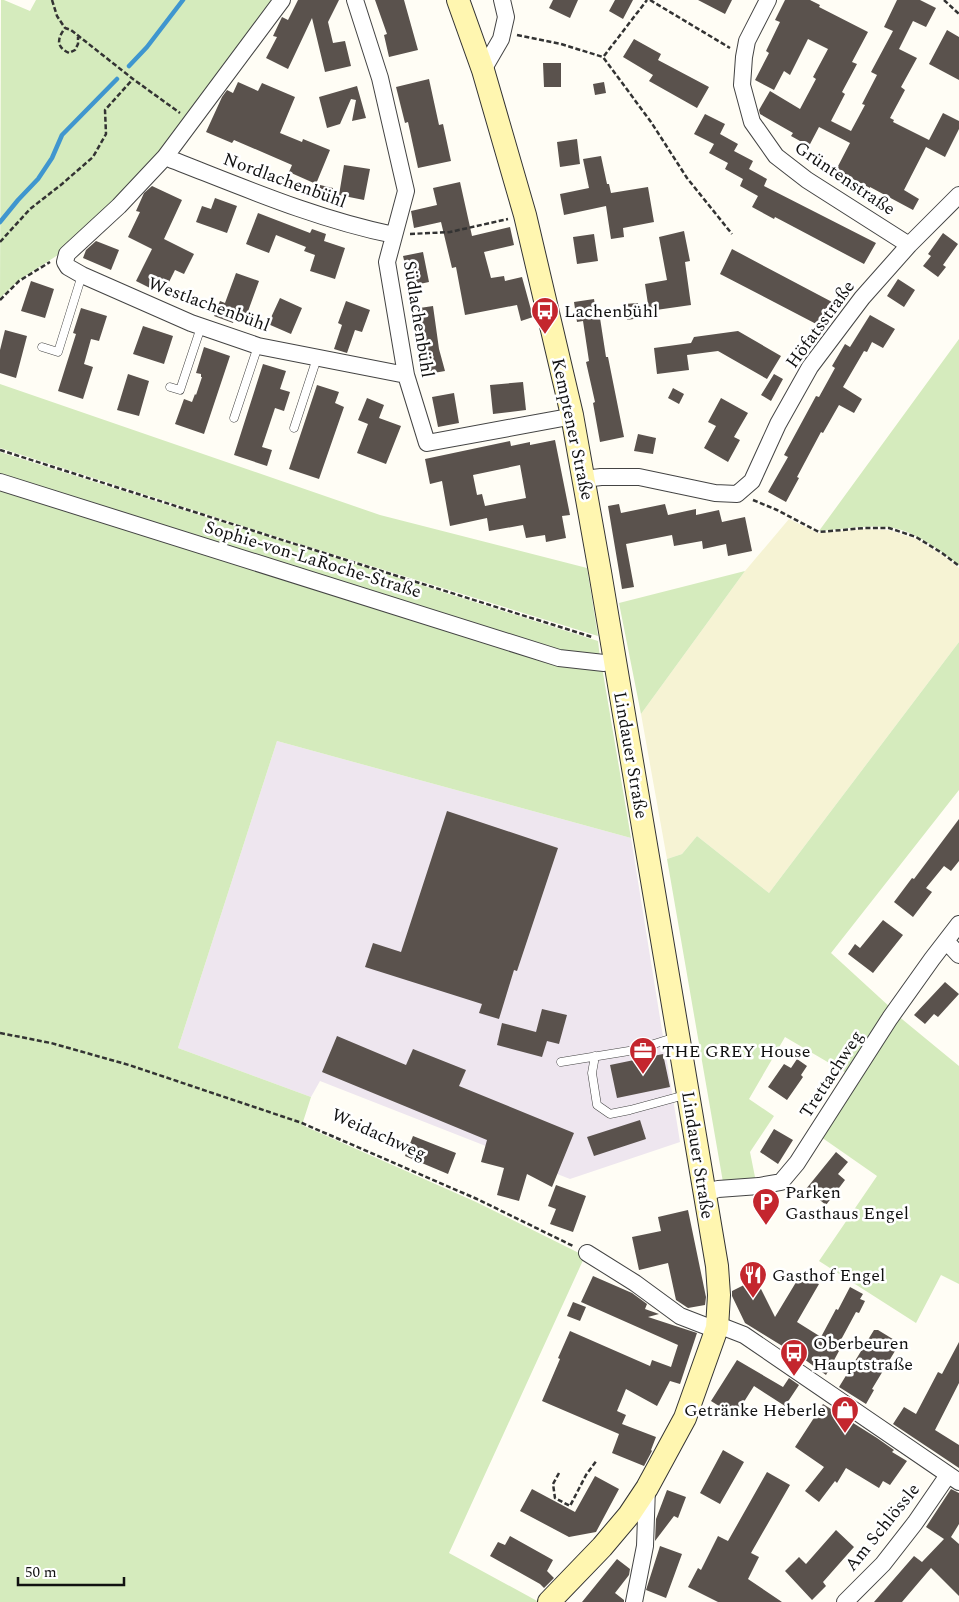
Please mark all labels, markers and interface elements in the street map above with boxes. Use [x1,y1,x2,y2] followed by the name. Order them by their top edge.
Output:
[789,135,901,222] street label: Grüntenstraße
[219,146,350,215] street label: Nordlachenbühl
[396,259,441,379] street label: Südlachenbühl
[144,270,274,339] street label: Westlachenbühl
[779,275,862,374] street label: Höfatsstraße
[530,296,560,335] bus stop icon: Lachenbühl
[564,298,658,325] place label: Lachenbühl
[544,355,601,503] street label: Kemptener Straße
[201,514,425,605] street label: Sophie-von-LaRoche-Straße
[606,689,655,821] street label: Lindauer Straße
[793,1025,870,1124] street label: Trettachweg
[628,1036,658,1075] office icon: THE GREY House
[662,1038,811,1065] place label: THE GREY House
[674,1089,721,1221] street label: Lindauer Straße
[327,1101,431,1167] street label: Weidachweg
[785,1179,909,1227] place label: Parken Gasthaus Engel
[751,1187,781,1226] parking icon: Parken Gasthaus Engel
[738,1260,768,1299] restaurant icon: Gasthof Engel
[772,1262,885,1289] place label: Gasthof Engel
[813,1330,913,1378] place label: Oberbeuren Hauptstraße
[779,1338,809,1377] bus stop icon: Oberbeuren Hauptstraße
[830,1395,860,1434] shop icon: Getränke Heberle
[684,1397,826,1424] place label: Getränke Heberle
[838,1477,927,1577] street label: Am Schlössle
[18,1554,124,1586] scale bar
[25,1561,57,1584] text: 50 m

